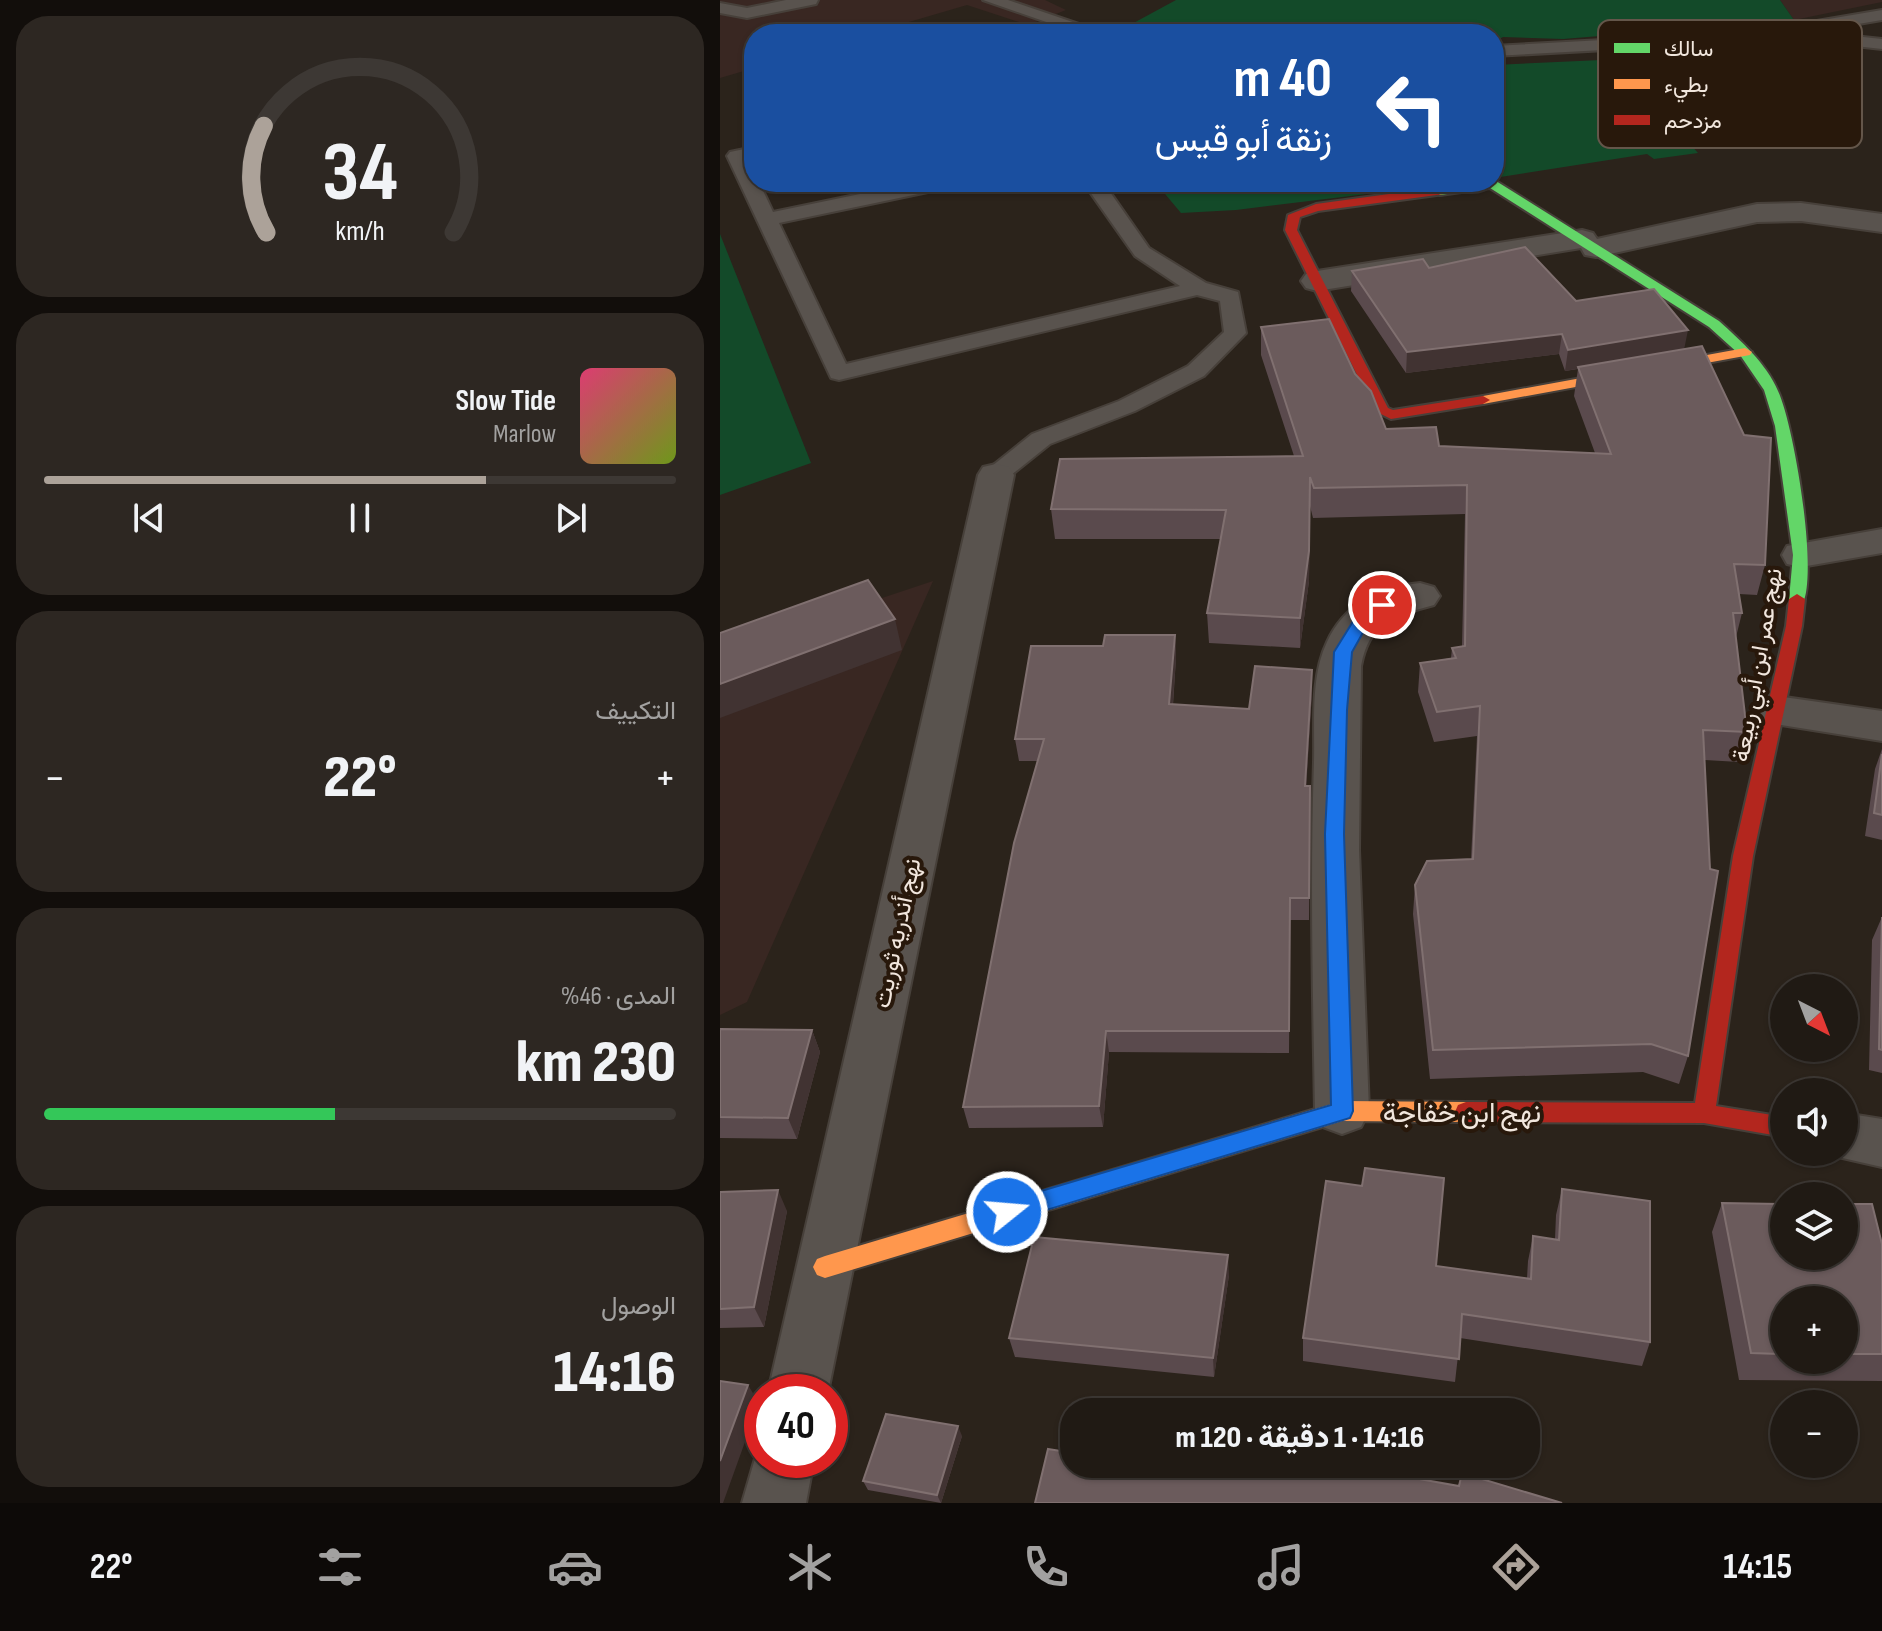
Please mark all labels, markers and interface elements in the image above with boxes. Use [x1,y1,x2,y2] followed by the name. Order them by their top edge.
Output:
[1598,20,1862,148] legend
[1664,36,1713,63] text: سالك
[1233,46,1332,113] text: 40 m
[1360,56,1464,160] icon: left
[1664,72,1709,103] text: بطيء
[1664,108,1722,135] text: مزدحم
[1155,119,1332,162] text: زنقة أبو قيس
[322,123,398,223] text: 34
[335,214,385,249] text: km/h
[456,383,556,419] text: Slow Tide
[493,419,556,450] text: Marlow
[127,496,171,540] icon: previous
[338,496,382,540] icon: pause
[549,496,593,540] icon: next
[1726,566,1793,765] street label: نهج عمر ابن أبي ربيعة
[1348,571,1416,639] pin
[1360,583,1404,627] icon: arrive
[595,696,676,727] text: التكييف
[323,742,397,814] text: 22°
[44,752,66,805] text: −
[654,752,676,805] text: +
[867,856,929,1011] street label: نهج أندريه ثوريت
[1770,974,1858,1062] north arrow
[1770,974,1858,1478] map controls
[561,981,676,1012] text: المدى · 46%
[516,1027,676,1099] text: 230 km
[1770,1078,1858,1166] button: sound
[1383,1097,1541,1132] street label: نهج ابن خفاجة
[965,1170,1049,1254] position arrow
[1770,1182,1858,1270] button: layers
[1770,1286,1858,1374] button: +
[601,1291,676,1322] text: الوصول
[553,1337,676,1409] text: 14:16
[744,1374,848,1478] speed limit sign: 40
[1770,1390,1858,1478] button: −
[1176,1420,1424,1456] text: 14:16 · 1 دقيقة · 120 m
[312,1539,368,1595] icon: filters
[547,1539,603,1595] icon: car
[782,1539,838,1595] icon: climate
[1018,1539,1074,1595] icon: phone
[1253,1539,1309,1595] icon: music
[1488,1539,1544,1595] icon: directions
[90,1546,133,1589] text: 22°
[1723,1546,1792,1589] text: 14:15

